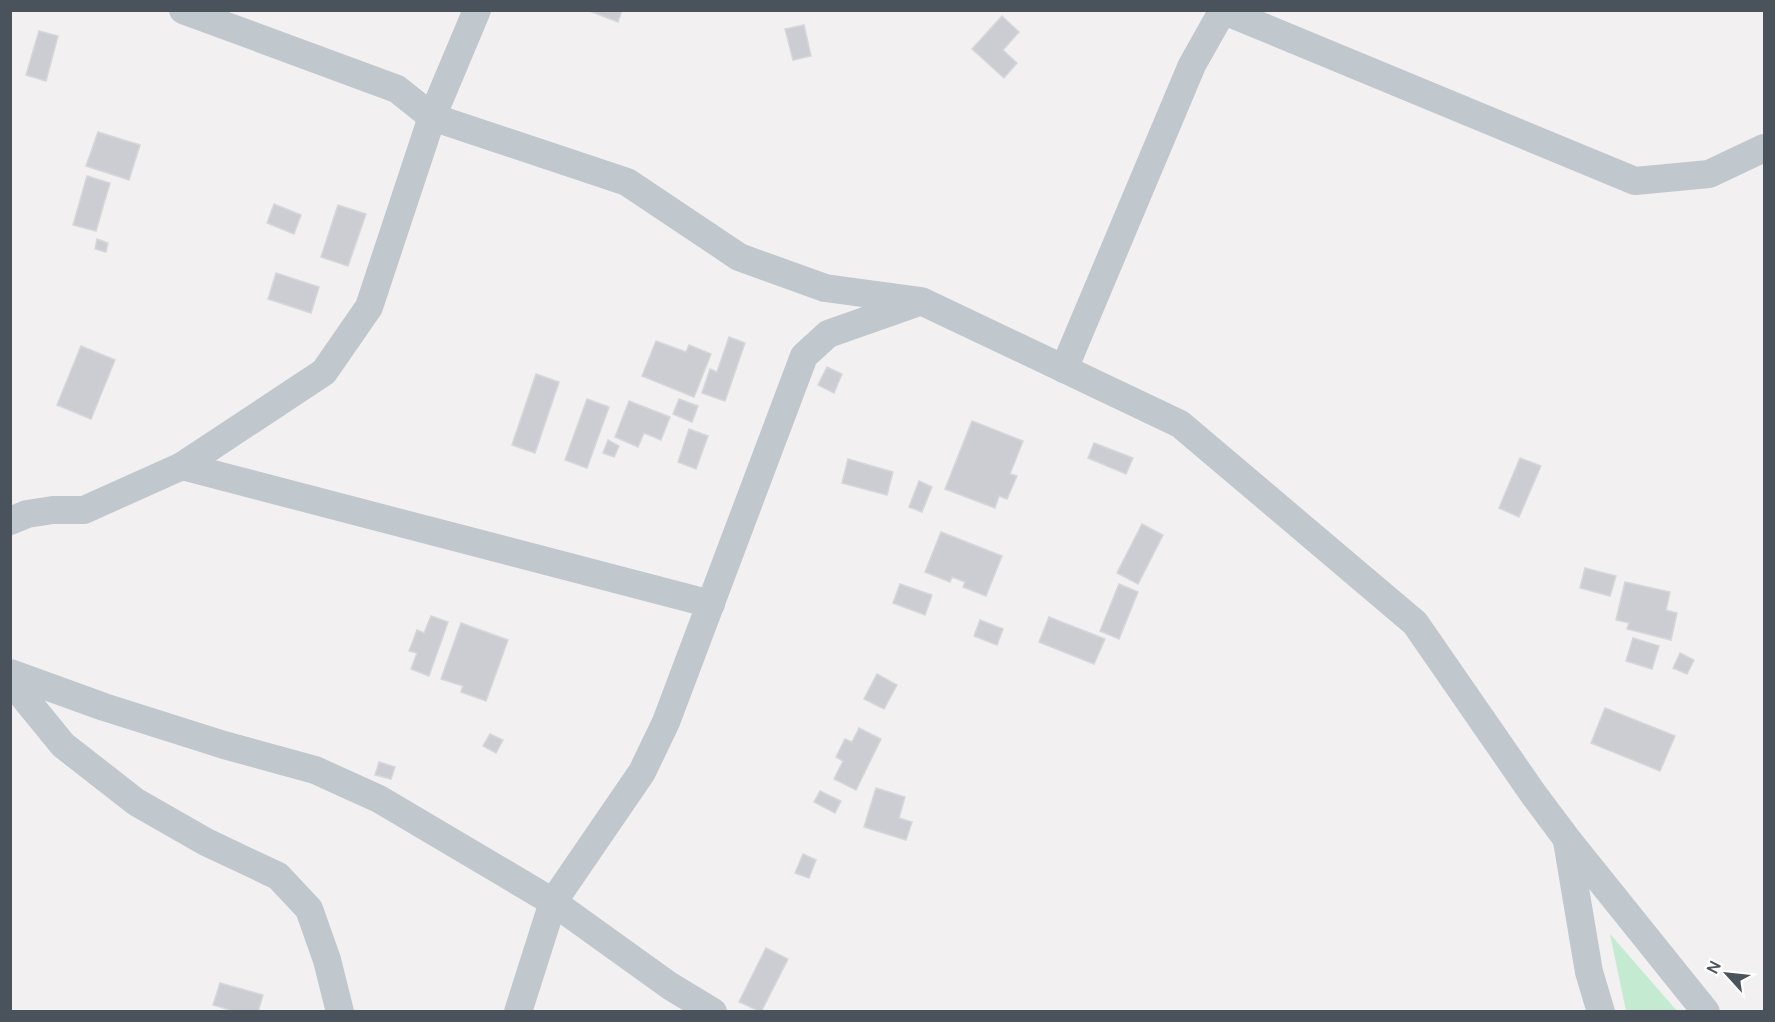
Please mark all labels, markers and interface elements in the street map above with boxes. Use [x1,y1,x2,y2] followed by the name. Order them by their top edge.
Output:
[1697,944,1757,1004] north arrow
[1701,957,1726,977] text: N

